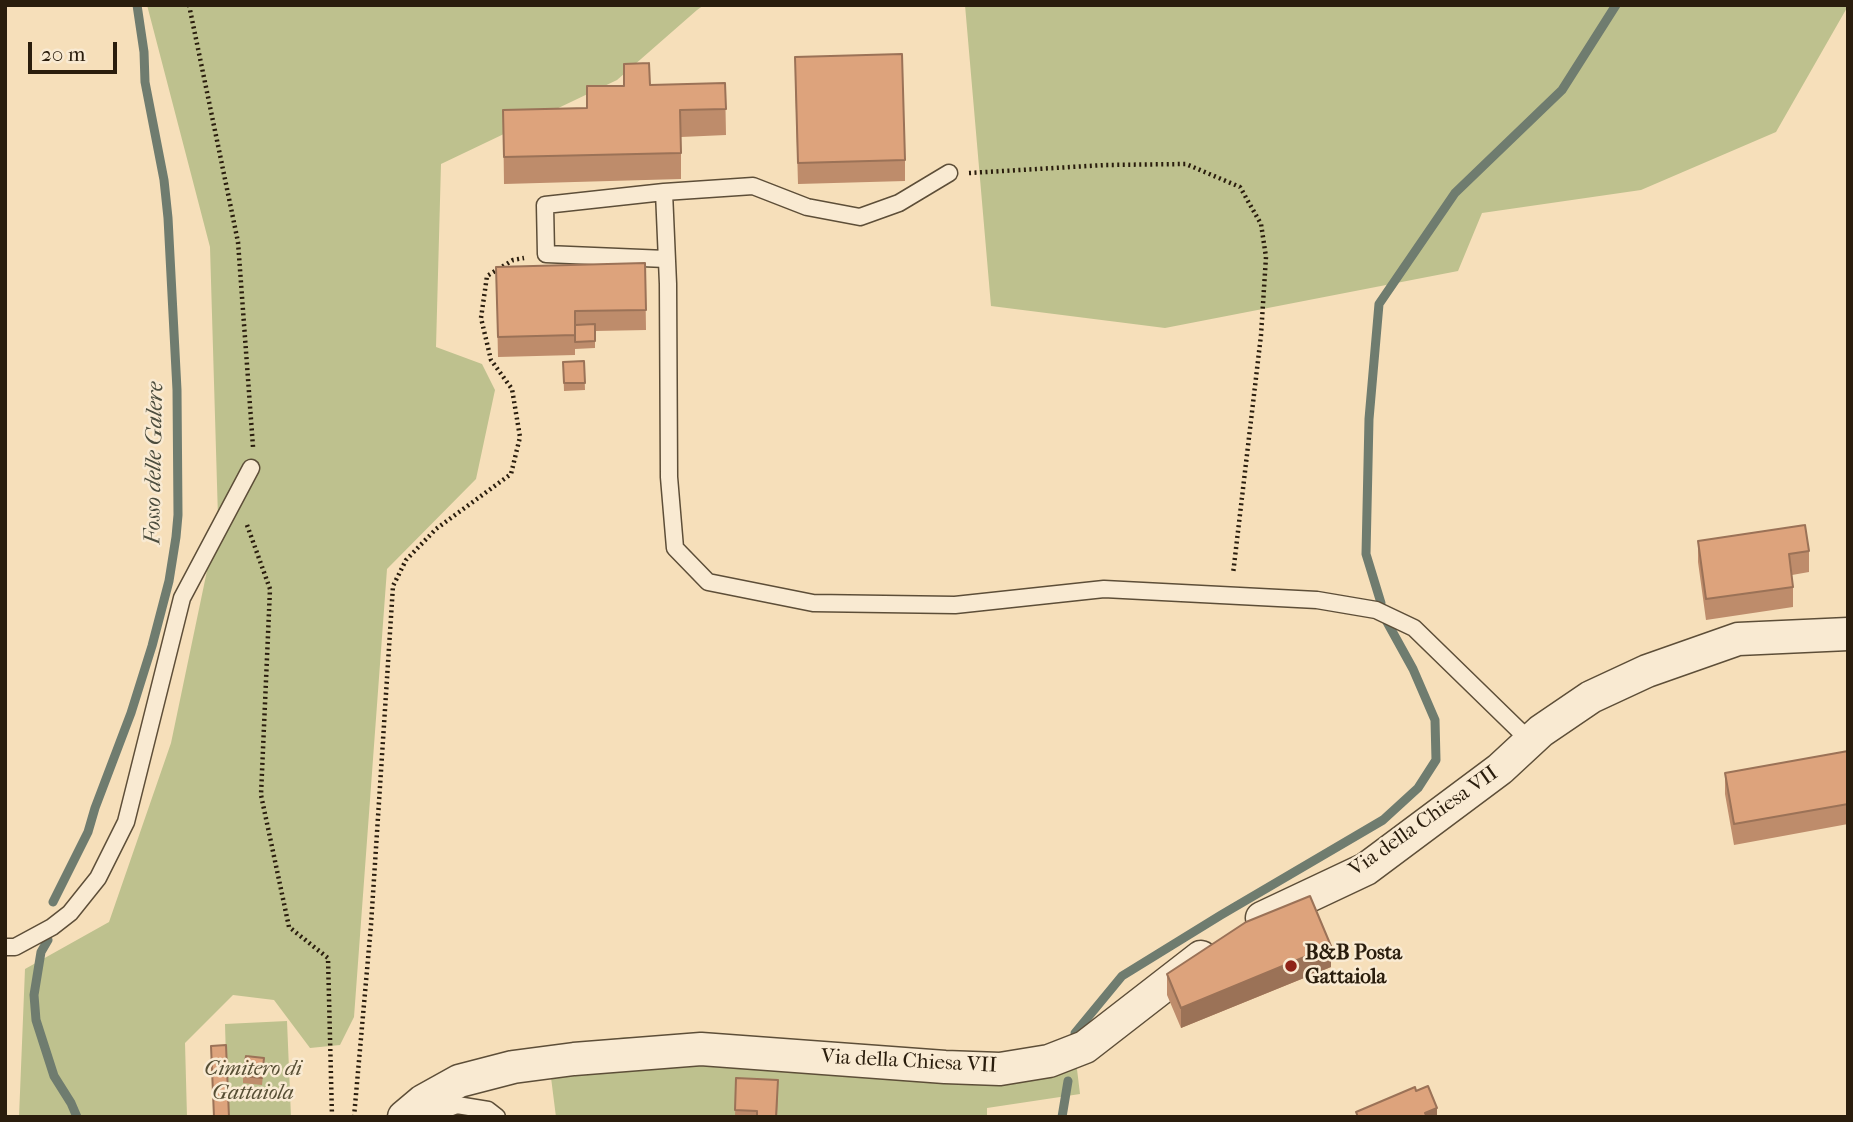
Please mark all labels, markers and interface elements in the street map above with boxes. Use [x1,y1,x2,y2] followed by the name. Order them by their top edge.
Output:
[32,28,121,72] scale bar
[41,42,85,66] text: 20 m
[140,382,170,544] water label: Fosso delle Galere
[1345,761,1503,883] street label: Via della Chiesa VII
[1305,941,1402,991] place label: B&B Posta Gattaiola
[1283,958,1299,974] marker: B&B Posta Gattaiola
[820,1045,998,1079] street label: Via della Chiesa VII
[204,1057,302,1107] park label: Cimitero di Gattaiola

